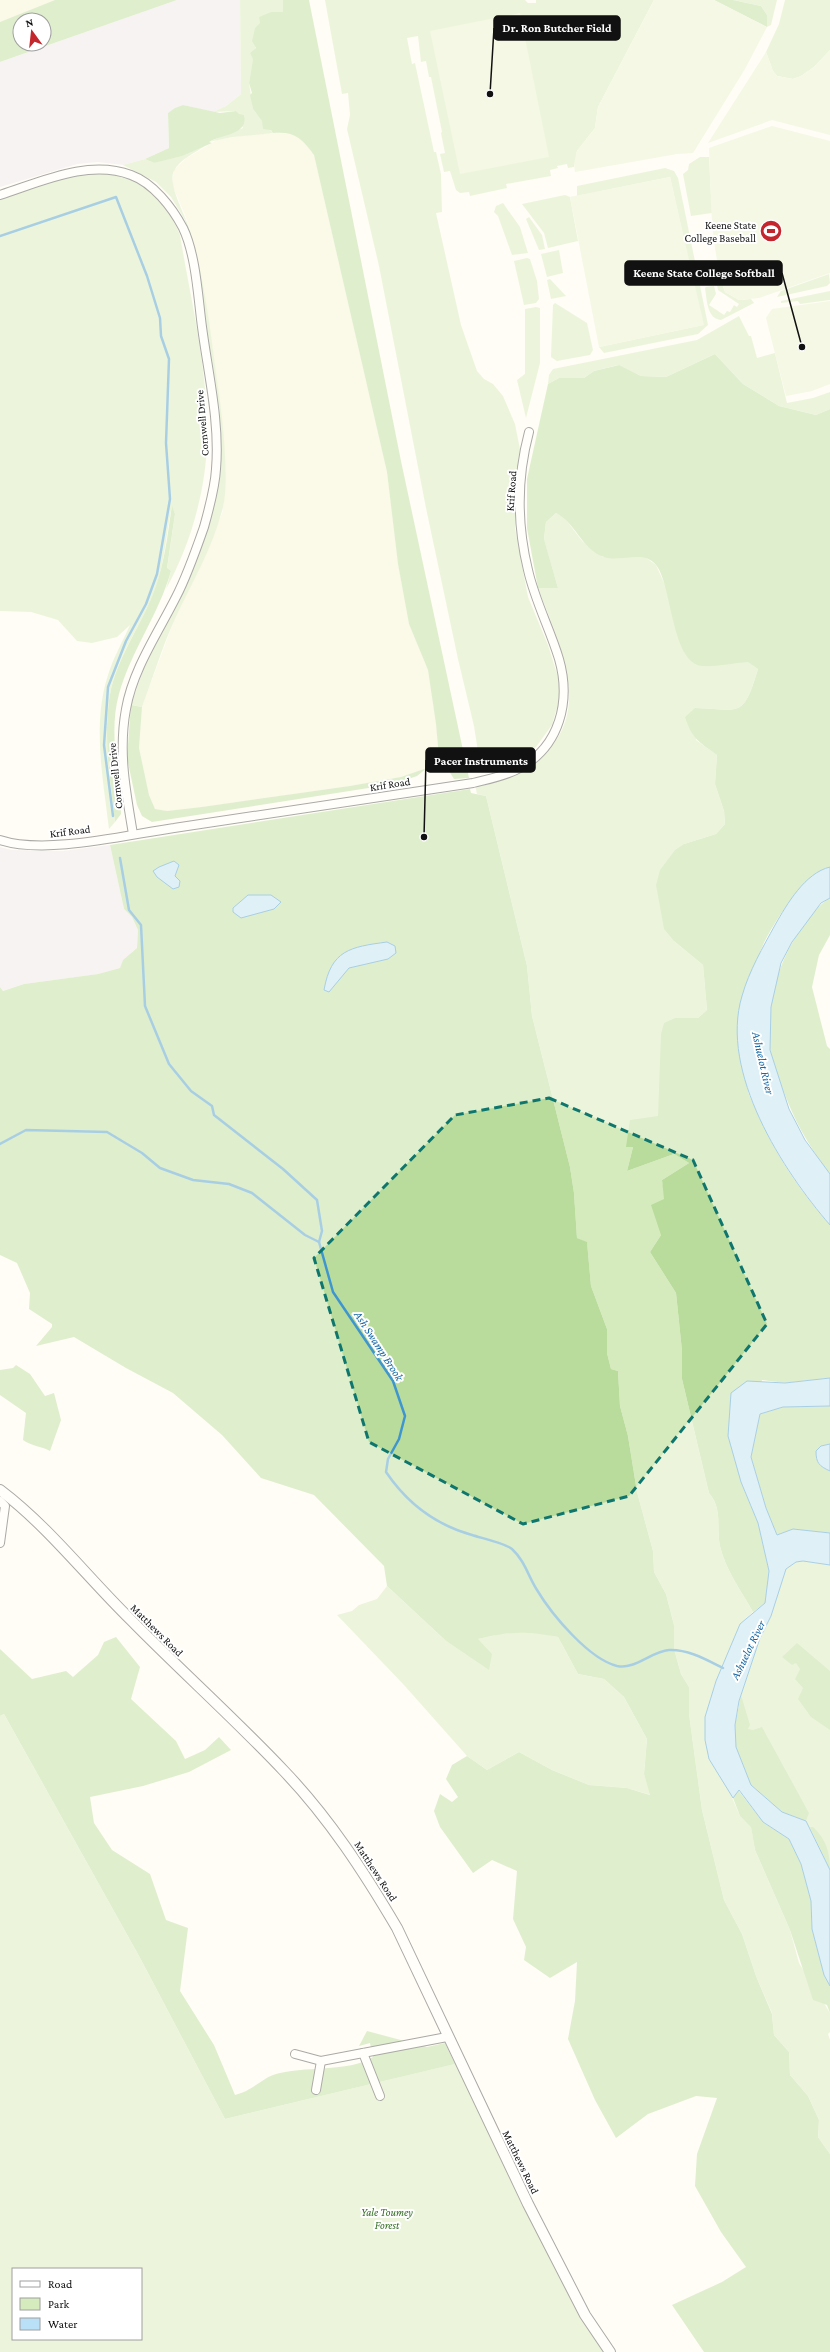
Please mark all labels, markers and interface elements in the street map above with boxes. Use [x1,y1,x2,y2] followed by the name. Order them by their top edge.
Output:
[12,12,52,52] north arrow
[24,15,35,29] text: N
[494,16,620,40] callout: Dr. Ron Butcher Field
[502,21,612,35] text: Dr. Ron Butcher Field
[758,218,784,244] sports icon: Keene State College Baseball
[685,219,756,245] place label: Keene State College Baseball
[625,261,782,285] callout: Keene State College Softball
[633,266,775,280] text: Keene State College Softball
[193,389,211,457] street label: Cornwell Drive
[504,470,518,512] street label: Krif Road
[106,742,124,810] street label: Cornwell Drive
[426,748,535,772] callout: Pacer Instruments
[434,754,528,768] text: Pacer Instruments
[369,775,411,793] street label: Krif Road
[49,823,91,839] street label: Krif Road
[749,1029,777,1097] water label: Ashuelot River
[351,1308,407,1384] water label: Ash Swamp Brook
[128,1601,186,1659] street label: Matthews Road
[727,1617,769,1683] water label: Ashuelot River
[352,1839,400,1903] street label: Matthews Road
[501,2128,542,2196] street label: Matthews Road
[361,2206,413,2231] park label: Yale Toumey Forest
[12,2268,142,2340] legend
[48,2277,73,2291] text: Road
[48,2297,70,2311] text: Park
[48,2317,78,2331] text: Water

